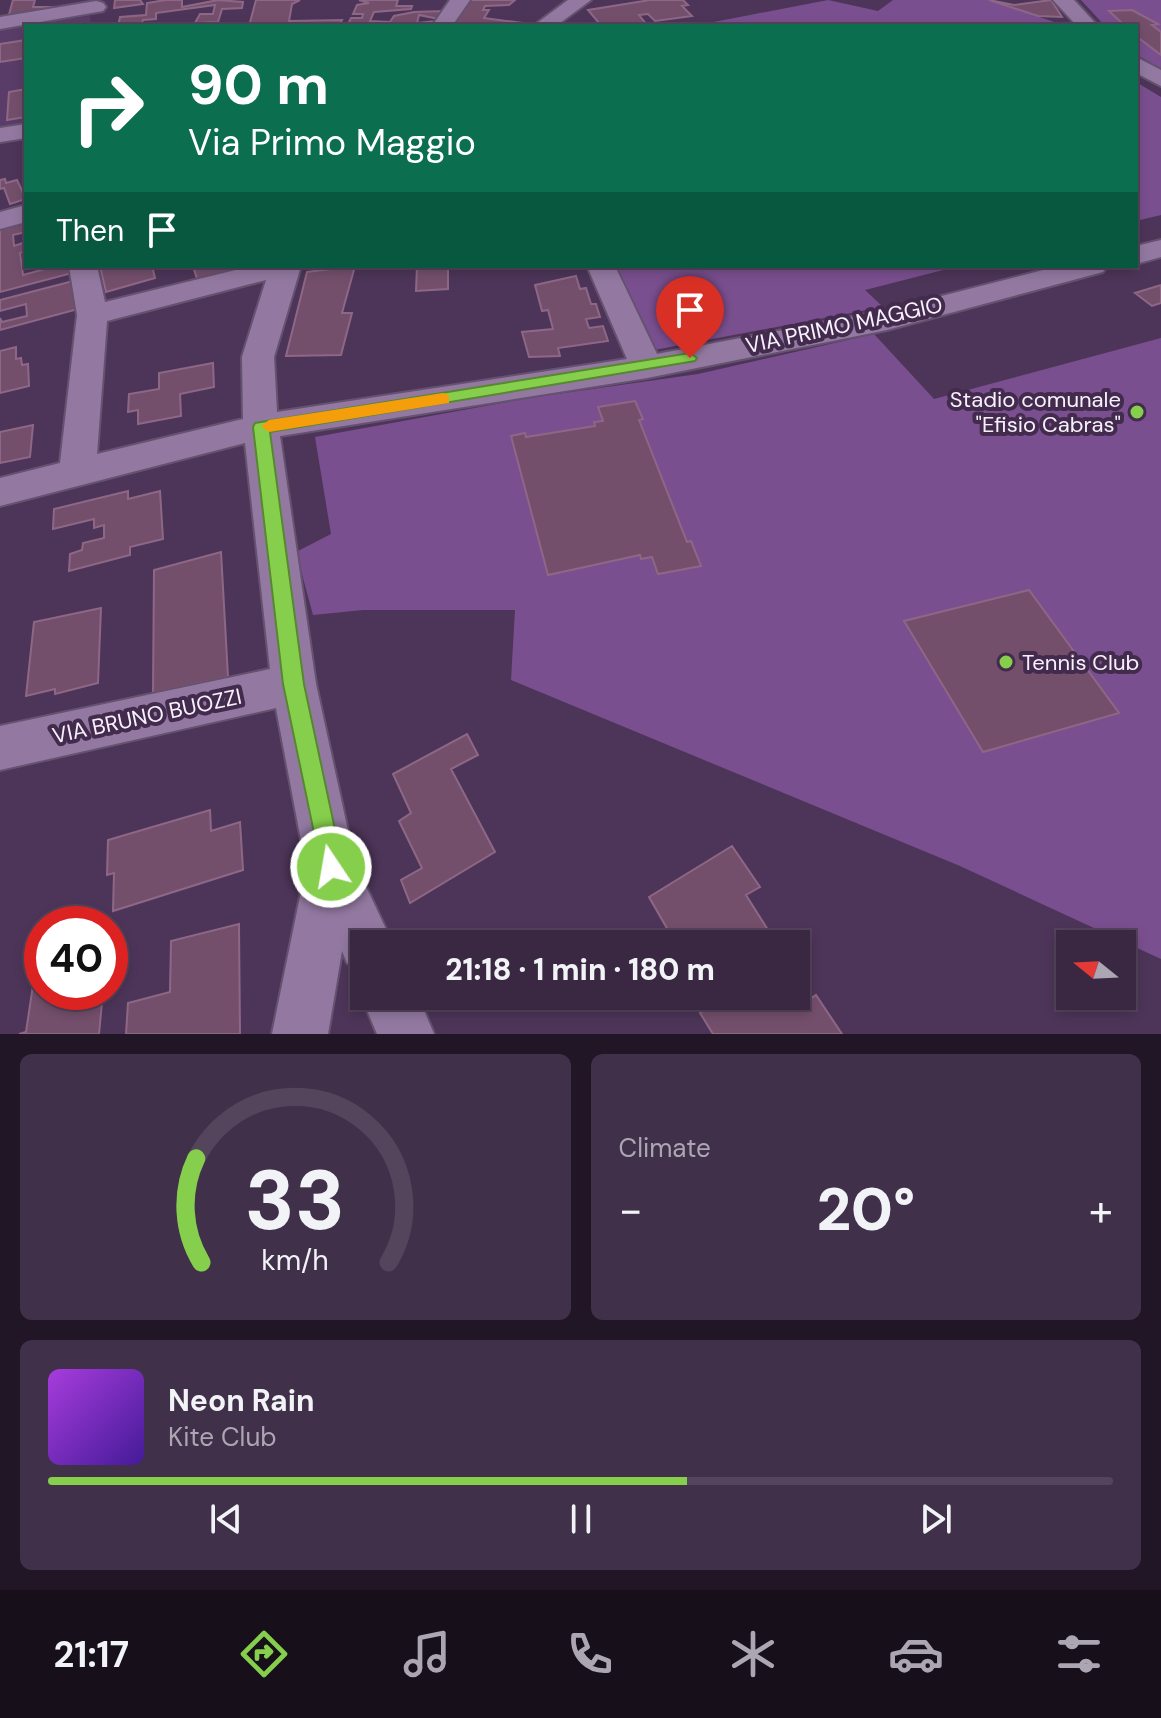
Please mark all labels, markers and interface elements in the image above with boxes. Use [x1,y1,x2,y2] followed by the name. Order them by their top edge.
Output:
[188,48,329,121] text: 90 m
[56,56,160,160] icon: right
[188,119,476,166] text: Via Primo Maggio
[140,208,184,252] icon: arrive
[56,211,124,250] text: Then
[656,276,724,358] pin
[668,288,712,332] icon: arrive
[743,290,945,360] street label: VIA PRIMO MAGGIO
[950,385,1121,439] place label: Stadio comunale "Efisio Cabras"
[1128,403,1146,421] marker: Stadio comunale "Efisio Cabras"
[1022,648,1139,677] place label: Tennis Club
[997,653,1015,671] marker: Tennis Club
[50,682,244,750] street label: VIA BRUNO BUOZZI
[289,825,373,909] position arrow
[24,906,128,1010] speed limit sign: 40
[1056,930,1136,1010] north arrow
[1056,930,1136,1010] map controls
[445,950,715,989] text: 21:18 · 1 min · 180 m
[619,1131,711,1165] text: Climate
[245,1146,345,1255] text: 33
[816,1170,915,1249] text: 20°
[619,1181,643,1239] text: −
[1089,1181,1113,1239] text: +
[261,1242,329,1279] text: km/h
[168,1381,314,1420] text: Neon Rain
[168,1420,277,1454] text: Kite Club
[204,1497,248,1541] icon: previous
[559,1497,603,1541] icon: pause
[914,1497,958,1541] icon: next
[236,1626,292,1682] icon: directions
[399,1626,455,1682] icon: music
[562,1626,618,1682] icon: phone
[725,1626,781,1682] icon: climate
[888,1626,944,1682] icon: car
[1051,1626,1107,1682] icon: filters
[54,1631,129,1678] text: 21:17

